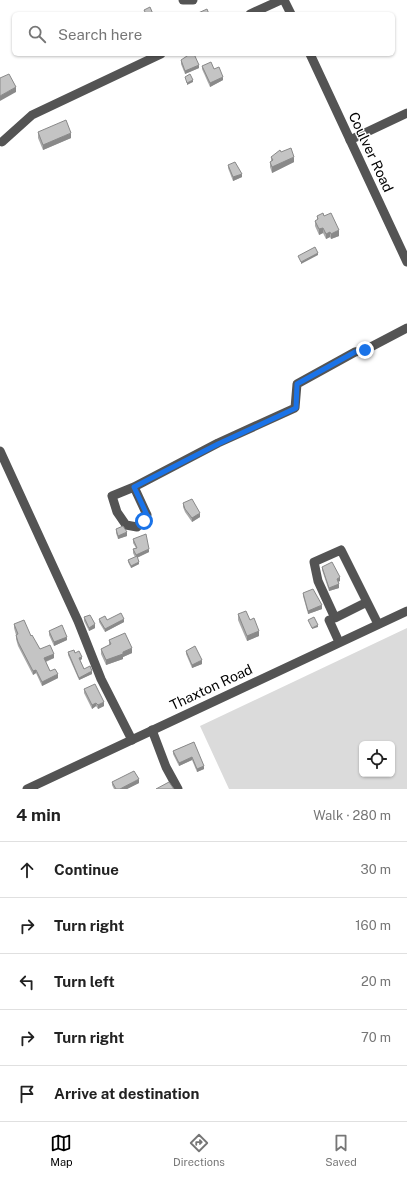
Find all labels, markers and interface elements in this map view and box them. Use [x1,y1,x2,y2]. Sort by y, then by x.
search box [12,12,395,56]
icon: search [26,23,48,45]
text: Search here [58,26,142,43]
street label: Coulver Road [345,109,397,195]
route end [356,341,374,359]
route start [135,512,153,530]
street label: Thaxton Road [167,661,255,713]
map controls [359,741,395,777]
button: locate [359,741,395,777]
text: 4 min [16,805,61,825]
text: Walk · 280 m [313,808,391,823]
icon: ahead [16,859,38,881]
text: Continue [54,861,119,878]
text: 30 m [361,862,391,877]
icon: right [16,915,38,937]
text: Turn right [54,917,124,934]
text: 160 m [355,918,391,933]
icon: left [16,971,38,993]
text: Turn left [54,973,115,990]
text: 20 m [361,974,391,989]
icon: right [16,1027,38,1049]
text: Turn right [54,1029,124,1046]
text: 70 m [361,1030,391,1045]
icon: arrive [16,1083,38,1105]
text: Arrive at destination [54,1085,199,1102]
tab: Map [50,1132,73,1168]
tab: Directions [173,1132,225,1168]
tab: Saved [325,1132,357,1168]

